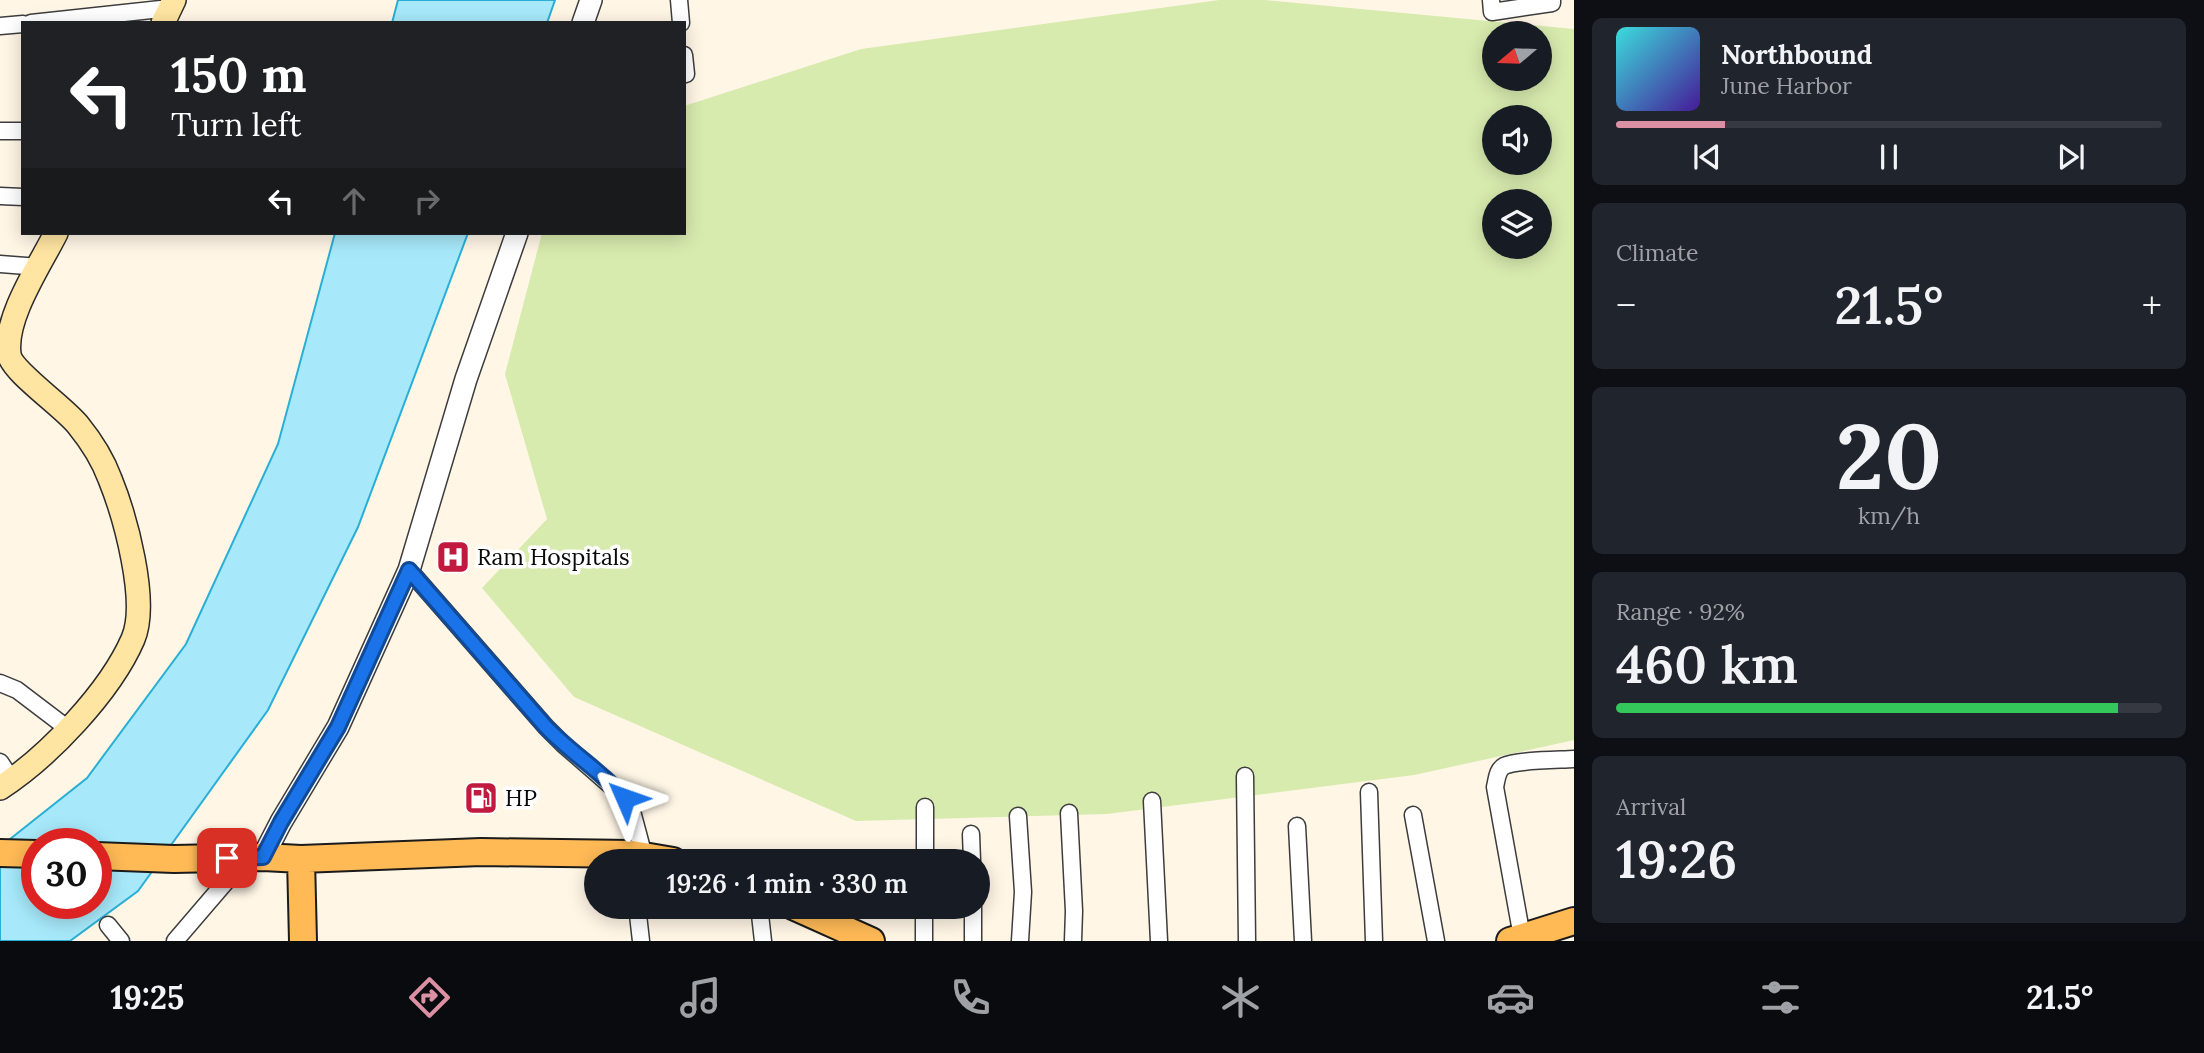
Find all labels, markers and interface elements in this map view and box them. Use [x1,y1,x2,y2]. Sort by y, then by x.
north arrow [1482,21,1552,91]
map controls [1482,21,1552,259]
text: Northbound [1721,38,1872,71]
text: 150 m [171,43,307,105]
icon: left [56,49,147,140]
text: June Harbor [1721,71,1852,100]
text: Turn left [171,104,301,145]
button: sound [1482,105,1552,175]
icon: previous [1688,138,1726,176]
icon: pause [1870,138,1908,176]
icon: next [2052,138,2090,176]
icon: left [262,182,300,220]
icon: ahead [335,182,373,220]
icon: right [408,182,446,220]
button: layers [1482,189,1552,259]
text: Climate [1616,238,1698,267]
text: 21.5° [1835,272,1943,338]
text: − [1616,281,1636,329]
text: + [2142,281,2162,329]
text: 20 [1836,397,1942,514]
text: km/h [1858,501,1920,530]
hospital icon: Ram Hospitals [434,538,472,576]
place label: Ram Hospitals [477,542,630,571]
text: Range · 92% [1616,597,1745,626]
text: 460 km [1616,631,1798,697]
position arrow [588,761,662,835]
fuel station icon: HP [462,779,500,817]
place label: HP [505,783,537,812]
text: Arrival [1616,792,1686,821]
text: 19:26 [1616,826,1737,892]
speed limit sign: 30 [21,828,112,919]
pin [197,828,257,888]
icon: arrive [208,839,246,877]
text: 19:26 · 1 min · 330 m [666,867,908,900]
icon: directions [405,973,454,1022]
icon: music [676,973,725,1022]
icon: phone [946,973,995,1022]
icon: climate [1216,973,1265,1022]
icon: car [1486,973,1535,1022]
icon: filters [1756,973,1805,1022]
text: 19:25 [111,977,184,1018]
text: 21.5° [2026,977,2093,1018]

